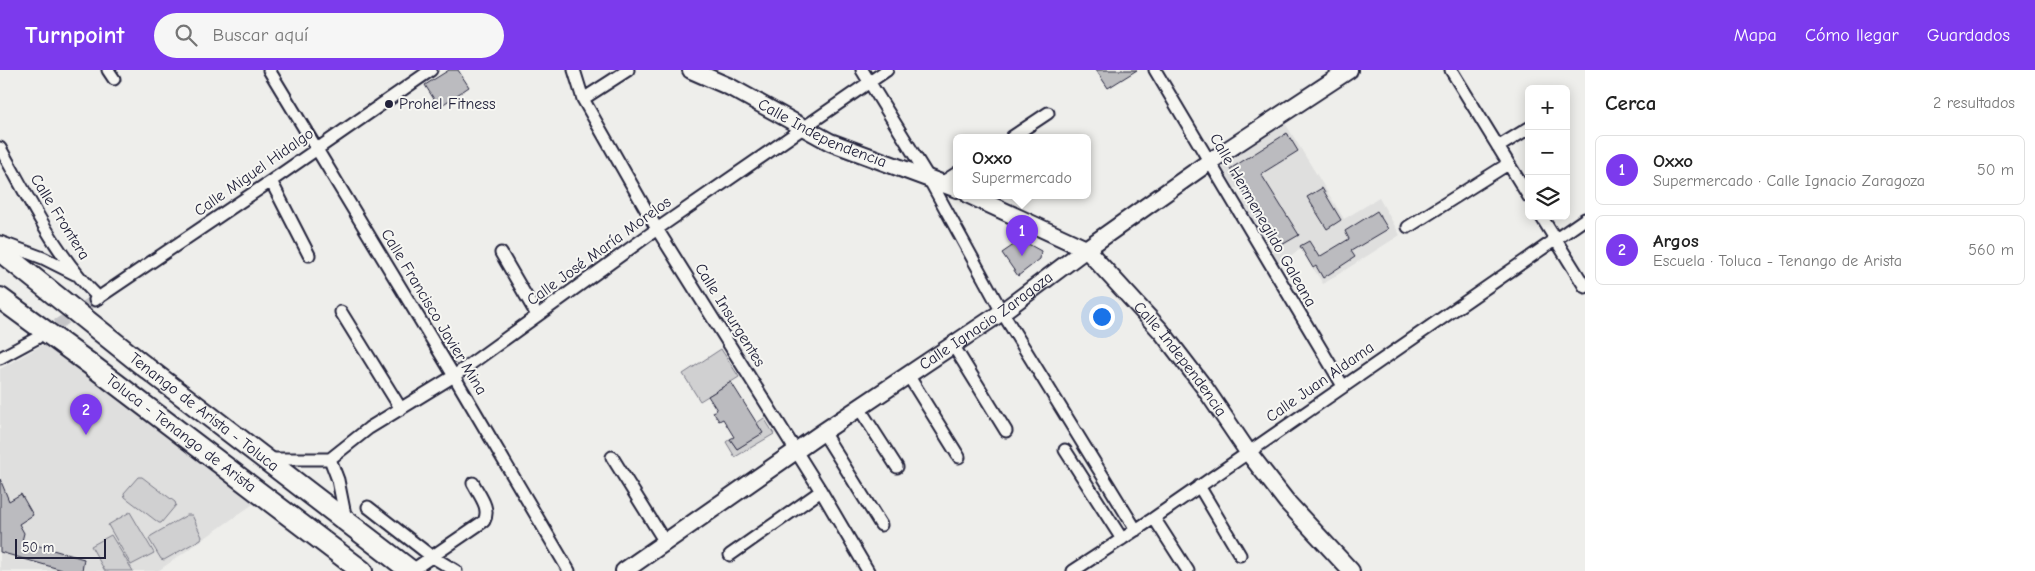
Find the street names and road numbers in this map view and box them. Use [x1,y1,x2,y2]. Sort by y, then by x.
street label: Calle Independencia [755,95,889,171]
street label: Calle Miguel Hidalgo [191,124,317,220]
street label: Calle Hermenegildo Galeana [1206,130,1320,310]
street label: Calle Frontera [27,171,93,263]
street label: Calle José María Morelos [523,192,675,309]
street label: Calle Francisco Javier Mina [377,226,491,398]
street label: Calle Insurgentes [691,260,769,370]
street label: Calle Ignacio Zaragoza [916,268,1056,374]
street label: Calle Independencia [1130,298,1230,420]
street label: Calle Juan Aldama [1263,338,1377,426]
street label: Tenango de Arista - Toluca [126,349,282,475]
street label: Toluca - Tenango de Arista [102,370,260,496]

